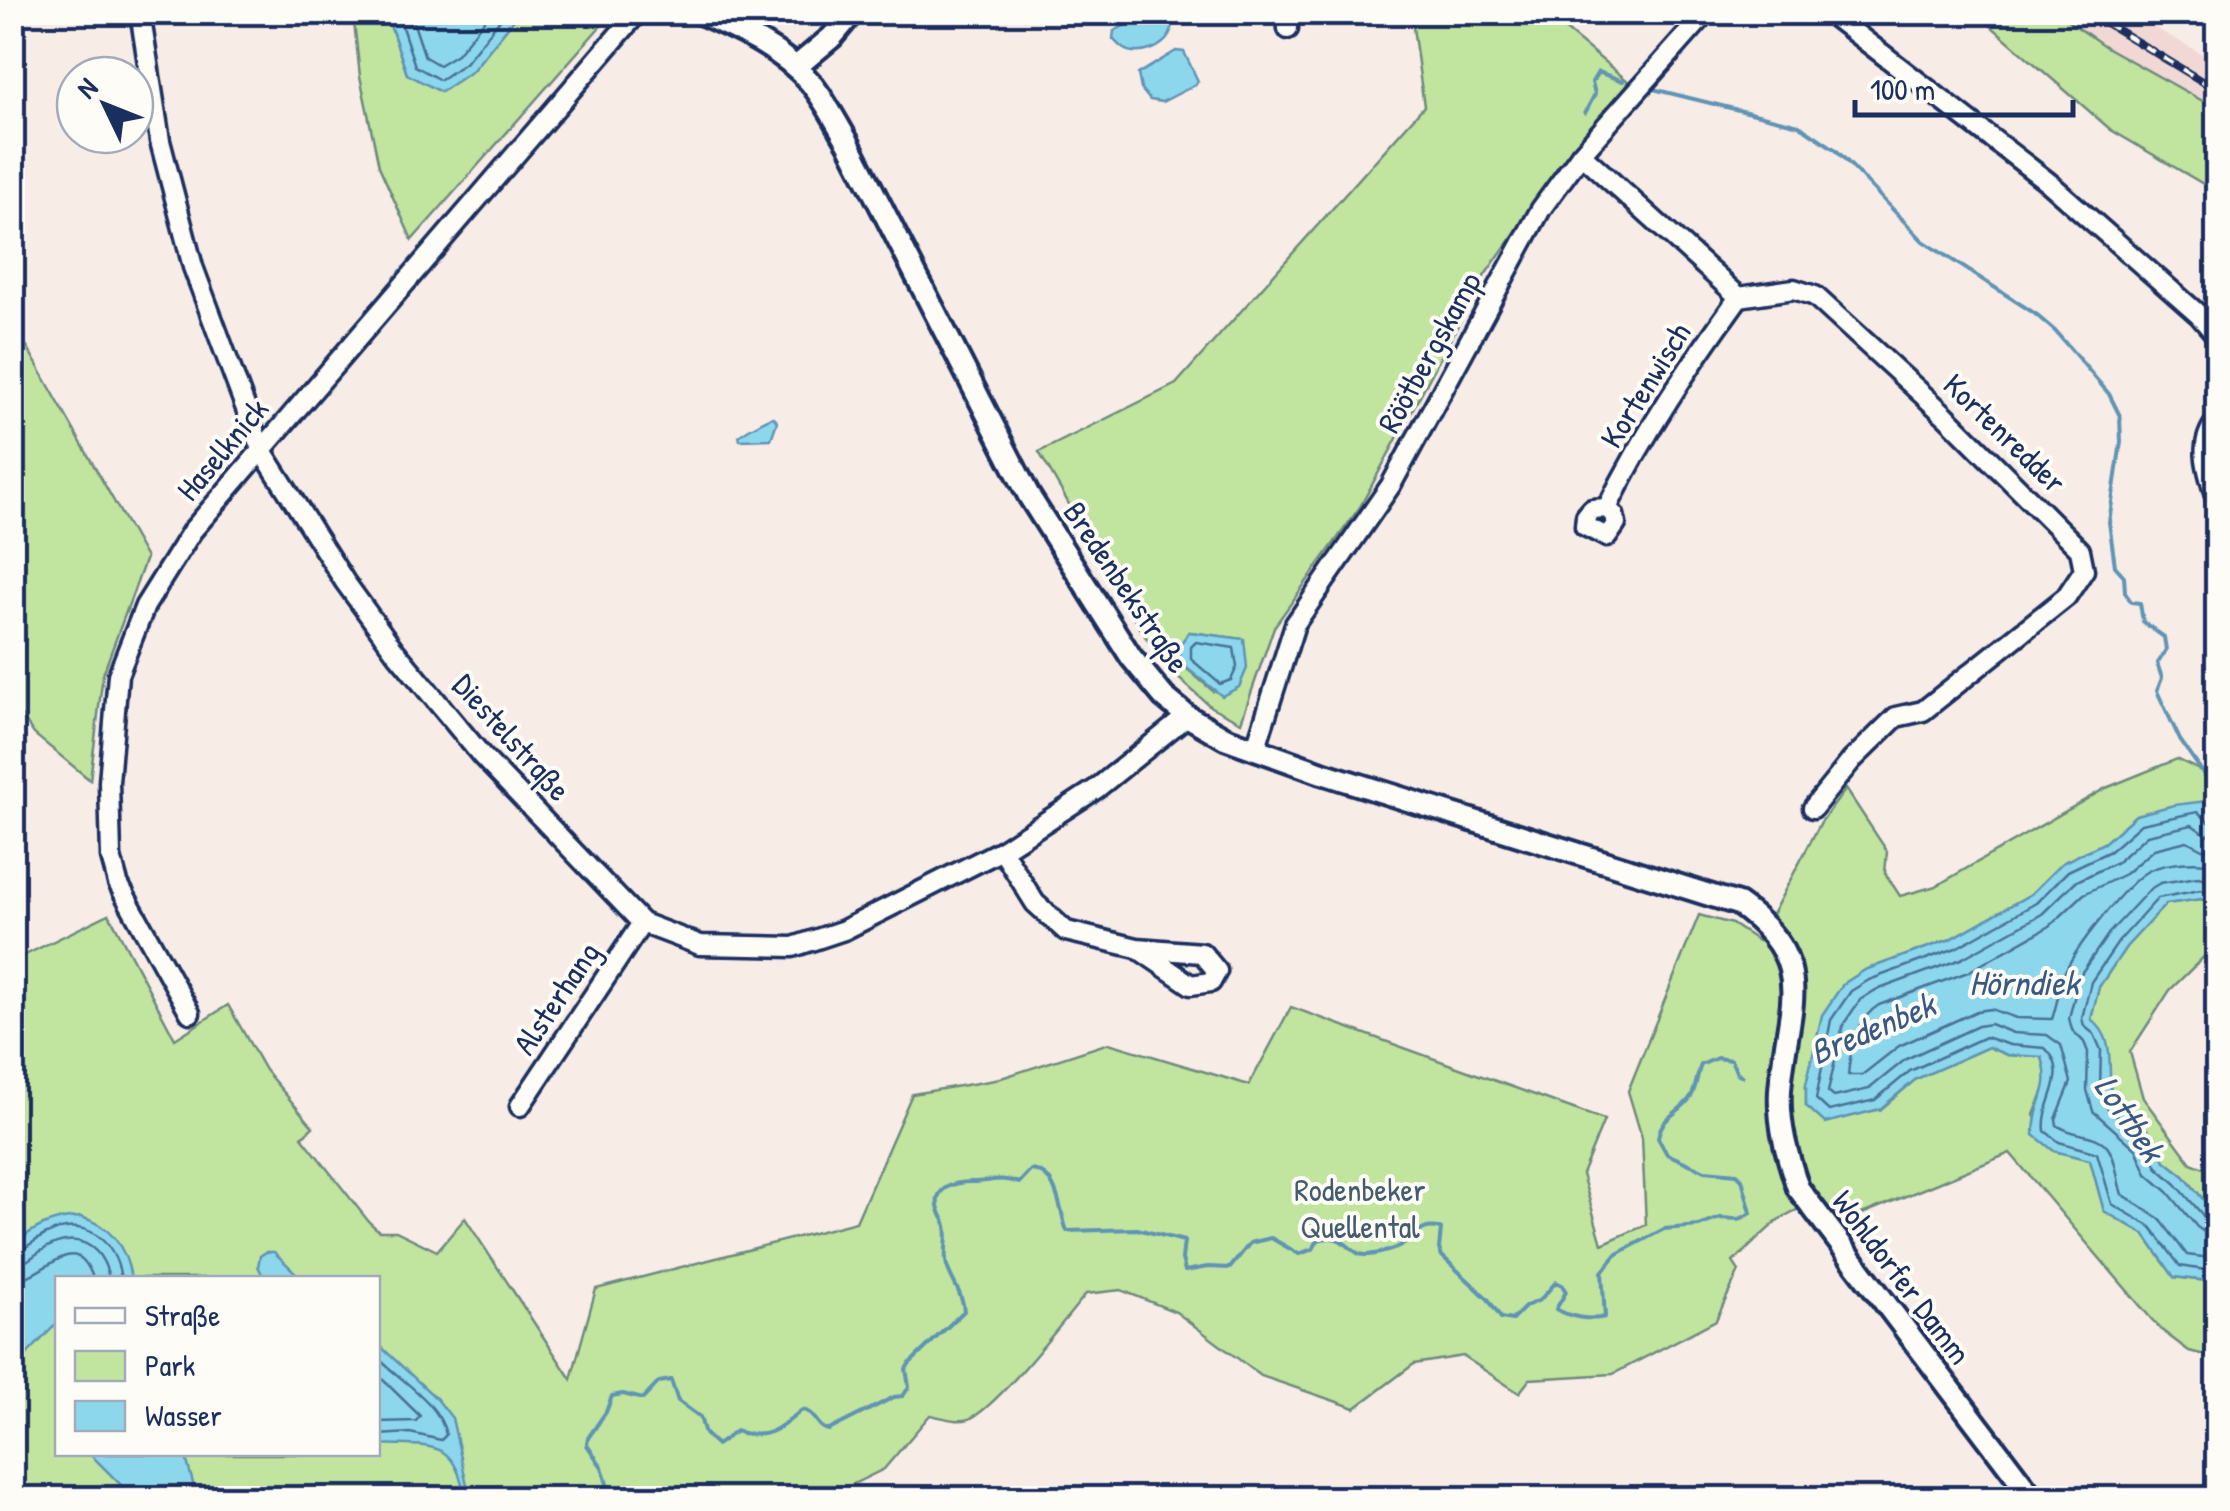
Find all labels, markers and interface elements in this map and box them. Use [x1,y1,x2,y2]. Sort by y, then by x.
north arrow [55,55,155,155]
scale bar [1855,55,2072,117]
text: N [68,69,106,106]
text: 100 m [1870,69,1935,109]
street label: Röötbergskamp [1367,264,1491,440]
street label: Kortenwisch [1590,314,1700,456]
street label: Kortenredder [1934,364,2076,502]
street label: Haselknick [166,389,278,509]
street label: Bredenbekstraße [1054,493,1200,681]
street label: Diestelstraße [443,664,581,810]
street label: Alsterhang [503,933,609,1063]
water label: Hörndiek [1969,959,2082,1006]
water label: Bredenbek [1802,979,1945,1075]
water label: Lottbek [2084,1066,2178,1173]
park label: Rodenbeker Quellental [1294,1168,1426,1248]
street label: Wohldorfer Damm [1822,1181,1982,1373]
legend [55,1276,380,1456]
text: Straße [145,1295,220,1335]
text: Park [145,1345,195,1385]
text: Wasser [145,1395,222,1435]

